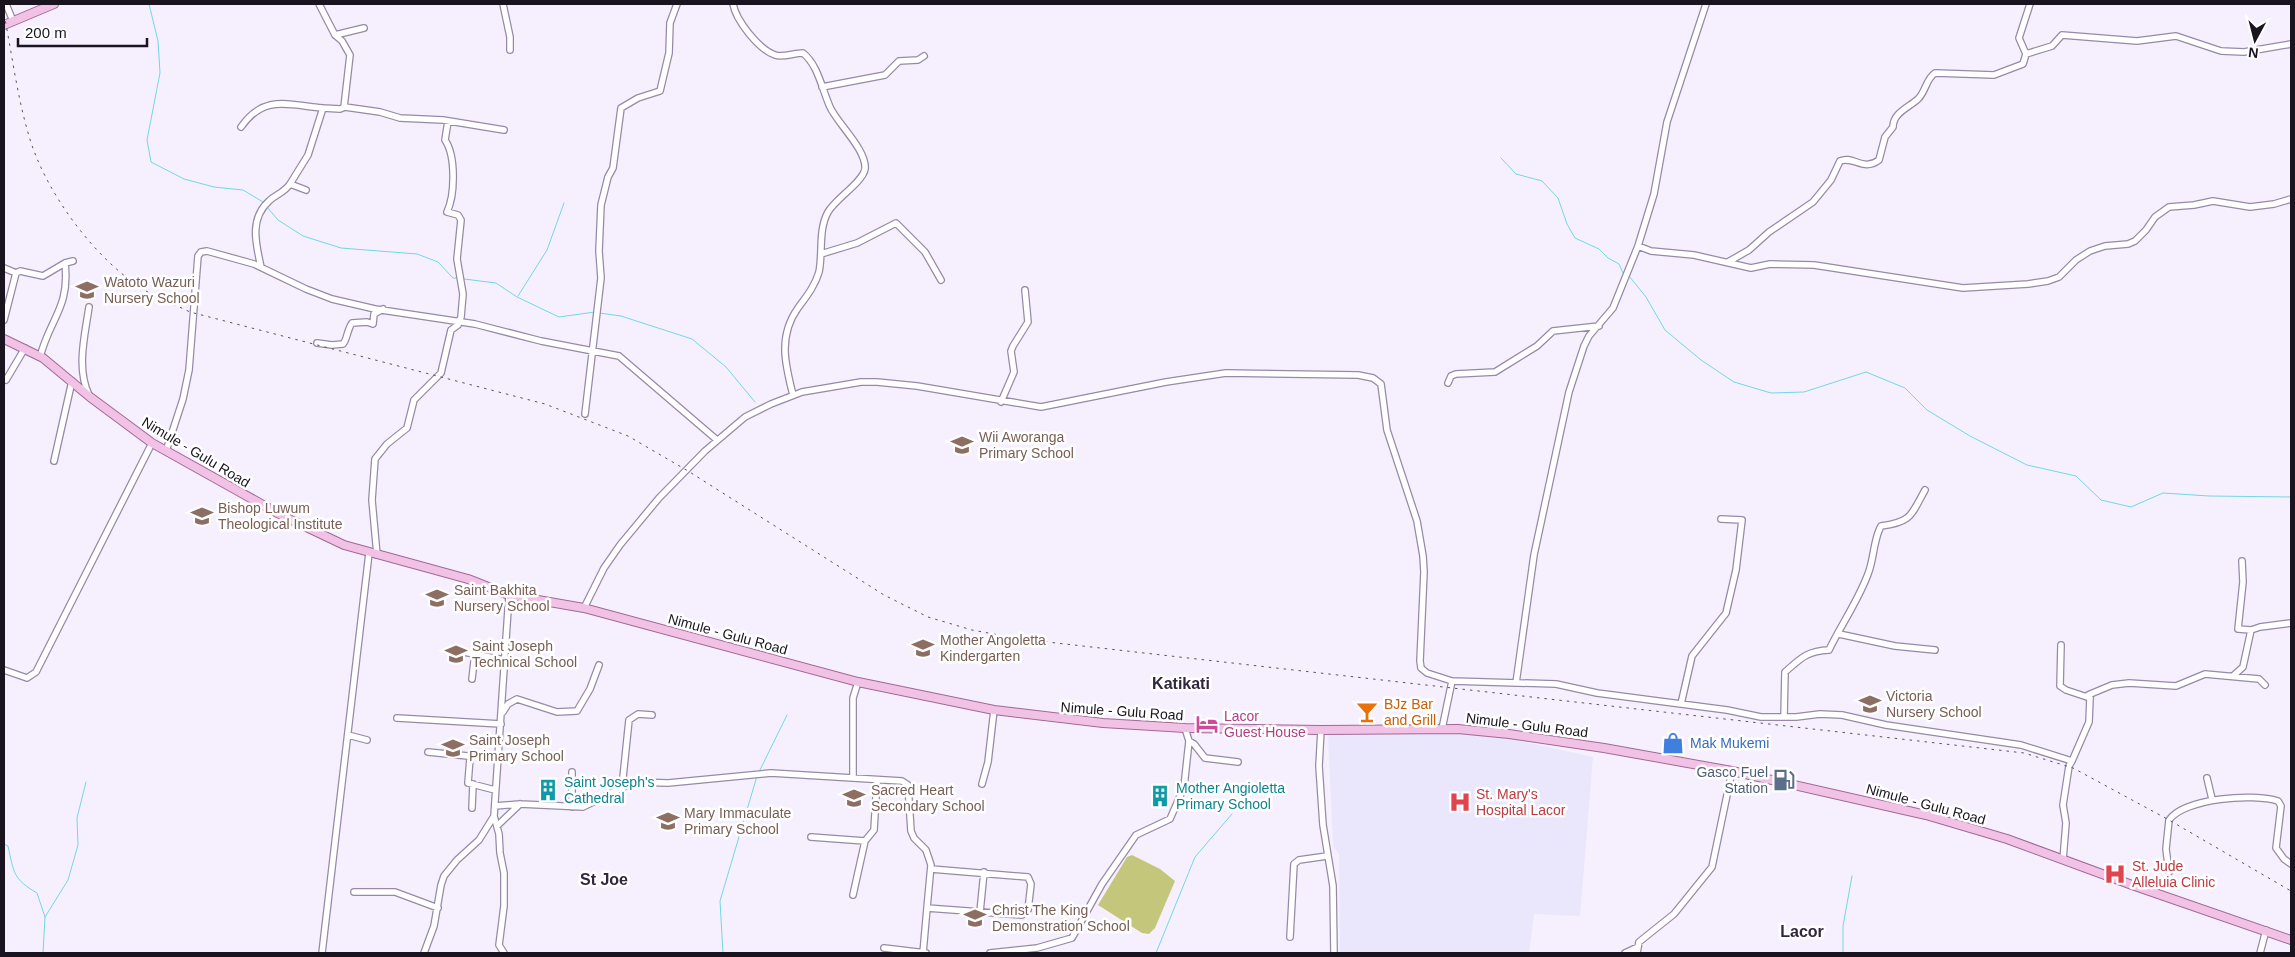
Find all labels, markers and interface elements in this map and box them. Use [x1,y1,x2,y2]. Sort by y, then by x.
scale bar [18,15,146,47]
north arrow [2230,15,2280,65]
text: 200 m [25,24,67,41]
text: N [2247,44,2259,61]
place label: Watoto Wazuri Nursery School [104,274,200,306]
school or university icon: Watoto Wazuri Nursery School [74,277,100,303]
street label: Nimule - Gulu Road [139,413,253,491]
place label: Wii Aworanga Primary School [979,429,1074,461]
school or university icon: Wii Aworanga Primary School [949,432,975,458]
place label: Bishop Luwum Theological Institute [218,500,343,532]
school or university icon: Bishop Luwum Theological Institute [189,503,215,529]
place label: Saint Bakhita Nursery School [454,582,550,614]
school or university icon: Saint Bakhita Nursery School [424,585,450,611]
street label: Nimule - Gulu Road [667,610,789,658]
place label: Mother Angoletta Kindergarten [940,632,1046,664]
school or university icon: Mother Angoletta Kindergarten [910,635,936,661]
place label: Saint Joseph Technical School [472,638,577,670]
school or university icon: Saint Joseph Technical School [443,641,469,667]
district label: Katikati [1152,675,1210,692]
place label: Victoria Nursery School [1886,688,1982,720]
school or university icon: Victoria Nursery School [1857,691,1883,717]
place label: BJz Bar and Grill [1384,696,1436,728]
street label: Nimule - Gulu Road [1060,699,1184,723]
bar icon: BJz Bar and Grill [1354,699,1380,725]
place label: Lacor Guest House [1224,708,1306,740]
street label: Nimule - Gulu Road [1465,710,1589,740]
hotel icon: Lacor Guest House [1194,711,1220,737]
shop icon: Mak Mukemi [1660,730,1686,756]
place label: Saint Joseph Primary School [469,732,564,764]
school or university icon: Saint Joseph Primary School [440,735,466,761]
place label: Mak Mukemi [1690,735,1769,751]
place label: Gasco Fuel Station [1696,764,1768,796]
fuel station icon: Gasco Fuel Station [1771,767,1797,793]
place label: Saint Joseph's Cathedral [564,774,655,806]
building icon: Saint Joseph's Cathedral [535,777,561,803]
place label: Mother Angioletta Primary School [1176,780,1285,812]
street label: Nimule - Gulu Road [1865,780,1987,828]
place label: Sacred Heart Secondary School [871,782,985,814]
building icon: Mother Angioletta Primary School [1147,783,1173,809]
school or university icon: Sacred Heart Secondary School [841,785,867,811]
place label: St. Mary's Hospital Lacor [1476,786,1566,818]
hospital icon: St. Mary's Hospital Lacor [1447,789,1473,815]
place label: Mary Immaculate Primary School [684,805,792,837]
school or university icon: Mary Immaculate Primary School [655,808,681,834]
place label: St. Jude Alleluia Clinic [2132,858,2215,890]
hospital icon: St. Jude Alleluia Clinic [2102,861,2128,887]
district label: St Joe [580,871,628,888]
place label: Christ The King Demonstration School [992,902,1130,934]
school or university icon: Christ The King Demonstration School [962,905,988,931]
district label: Lacor [1780,923,1824,940]

